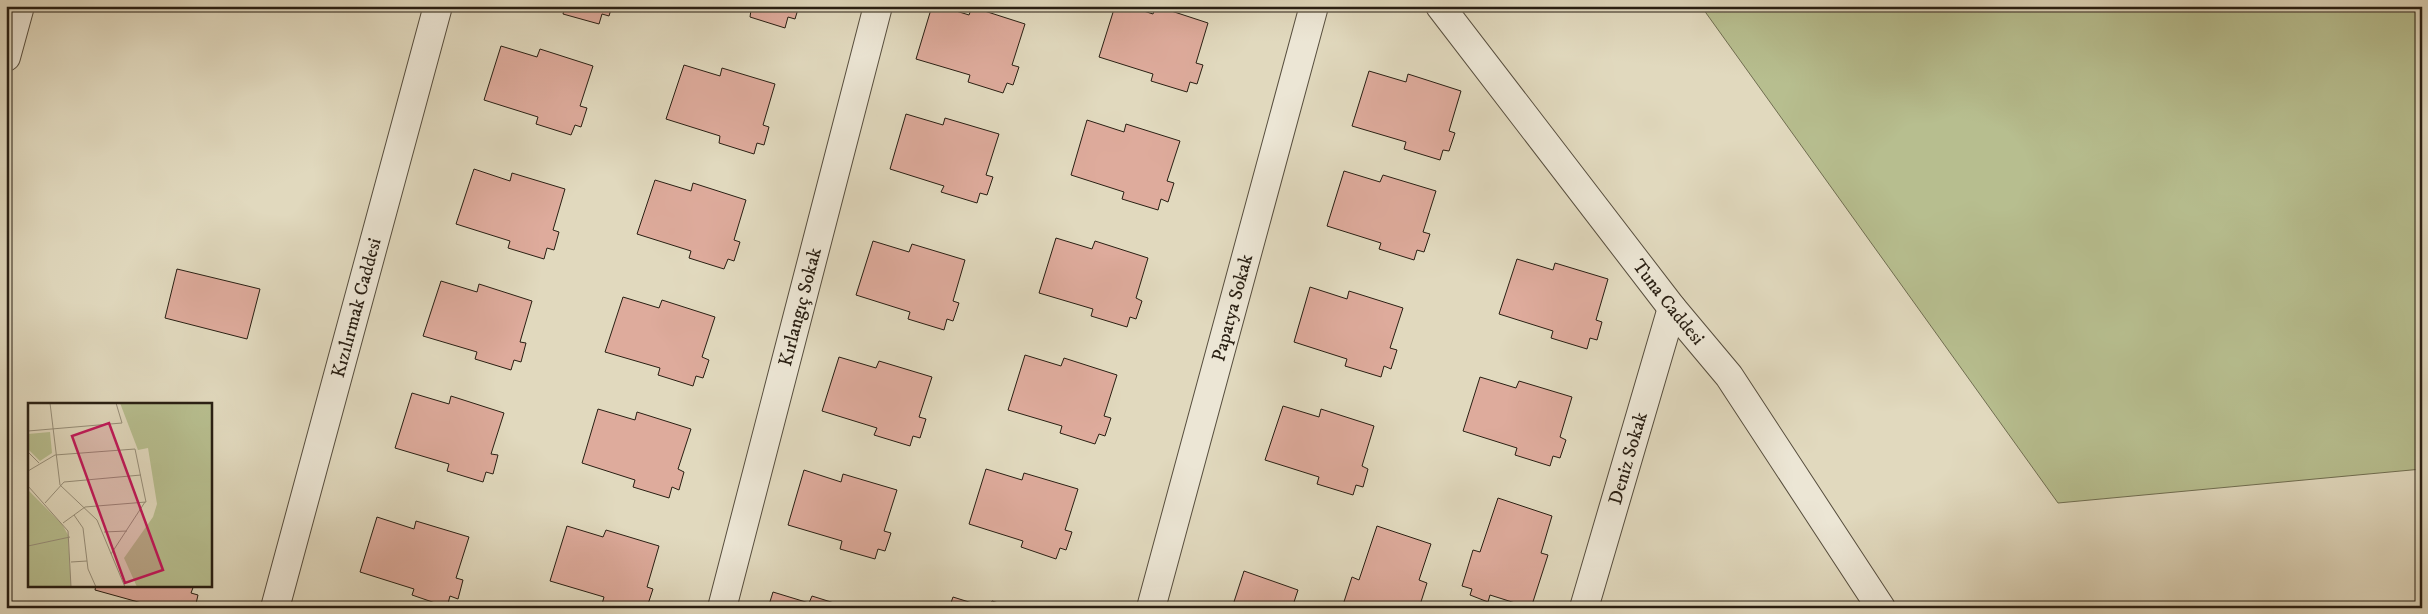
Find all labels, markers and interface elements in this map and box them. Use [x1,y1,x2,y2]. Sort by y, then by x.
street label: Kızılırmak Caddesi [326,235,386,380]
street label: Kırlangıç Sokak [774,245,827,369]
street label: Papatya Sokak [1207,251,1258,364]
street label: Tuna Caddesi [1627,255,1710,350]
inset map [28,403,211,586]
street label: Deniz Sokak [1603,409,1653,507]

